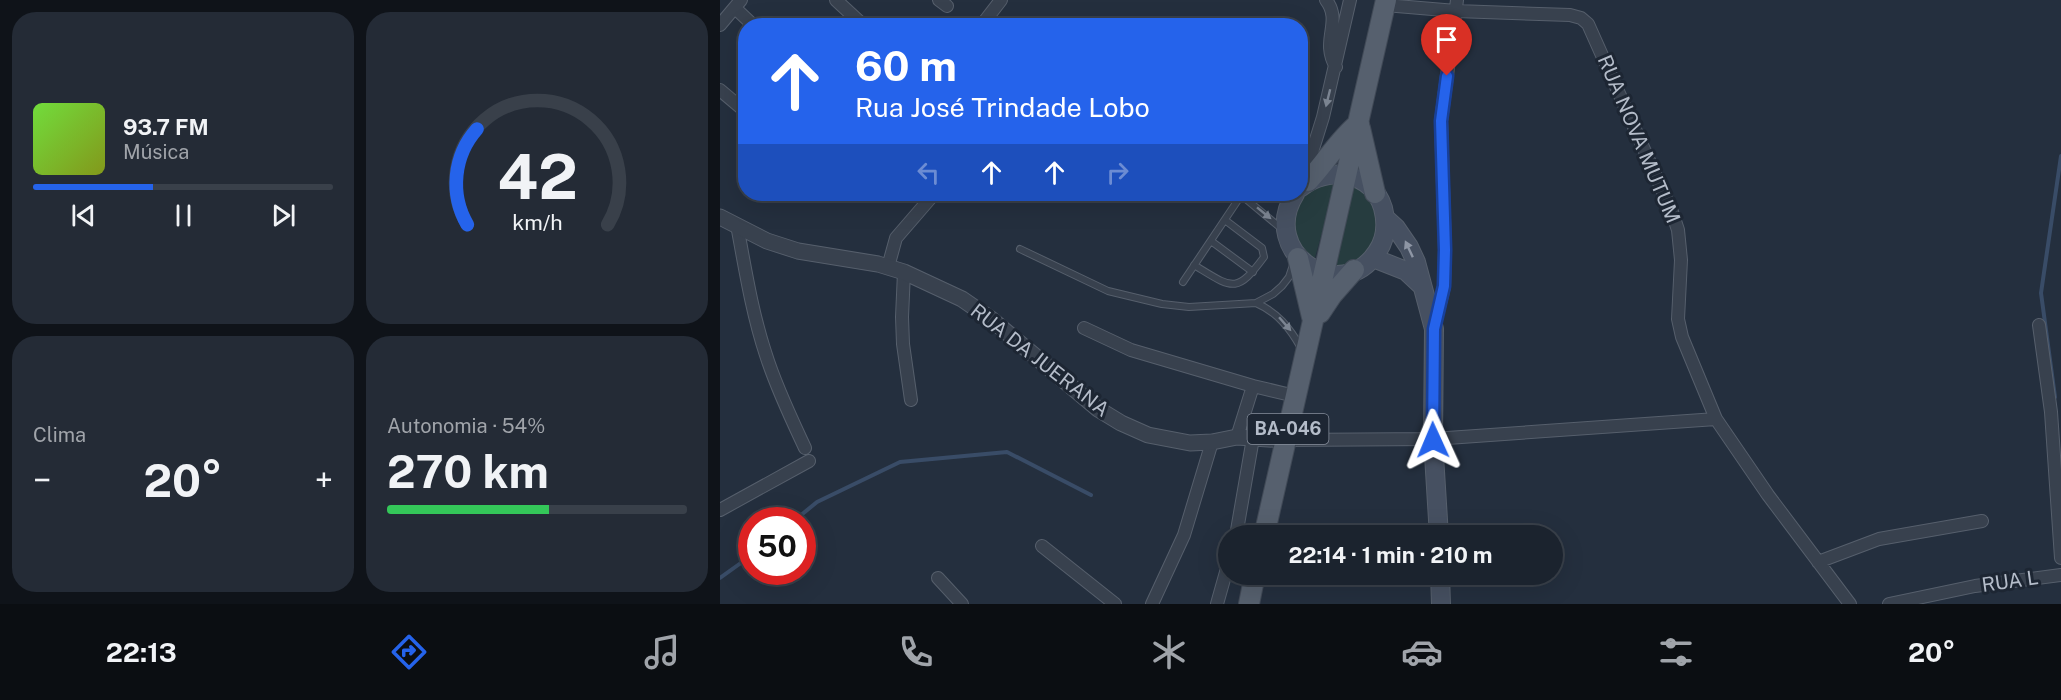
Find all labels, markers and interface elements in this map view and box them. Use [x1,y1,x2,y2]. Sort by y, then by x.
pin [1421,14,1472,76]
icon: arrive [1430,23,1463,56]
text: 60 m [855,41,957,90]
icon: ahead [756,42,834,120]
street label: RUA NOVA MUTUM [1593,51,1685,227]
one-way arrow [1322,89,1332,107]
text: Rua José Trindade Lobo [855,91,1150,123]
text: 93.7 FM [123,114,209,140]
text: Música [123,140,189,164]
text: 42 [497,140,577,213]
icon: left [912,156,945,189]
icon: ahead [975,156,1008,189]
icon: ahead [1038,156,1071,189]
icon: right [1101,156,1134,189]
icon: previous [67,199,100,232]
icon: pause [167,199,200,232]
icon: next [267,199,300,232]
one-way arrow [1256,206,1271,219]
text: km/h [512,210,562,235]
one-way arrow [1405,240,1414,257]
street label: RUA DA JUERANA [966,298,1114,422]
one-way arrow [1278,316,1291,332]
position arrow [1401,408,1465,472]
text: Autonomia · 54% [387,414,545,438]
road number: BA-046 [1248,414,1328,444]
text: Clima [33,423,86,447]
text: 270 km [387,445,549,498]
text: 20° [144,454,222,507]
text: − [33,461,51,499]
text: + [315,461,333,499]
speed limit sign: 50 [738,507,816,585]
text: 22:14 · 1 min · 210 m [1288,542,1493,568]
street label: RUA L [1980,565,2040,597]
icon: directions [388,631,430,673]
icon: music [641,631,683,673]
icon: phone [895,631,937,673]
icon: climate [1148,631,1190,673]
icon: car [1401,631,1443,673]
icon: filters [1655,631,1697,673]
text: 22:13 [106,636,177,668]
text: 20° [1908,636,1955,668]

